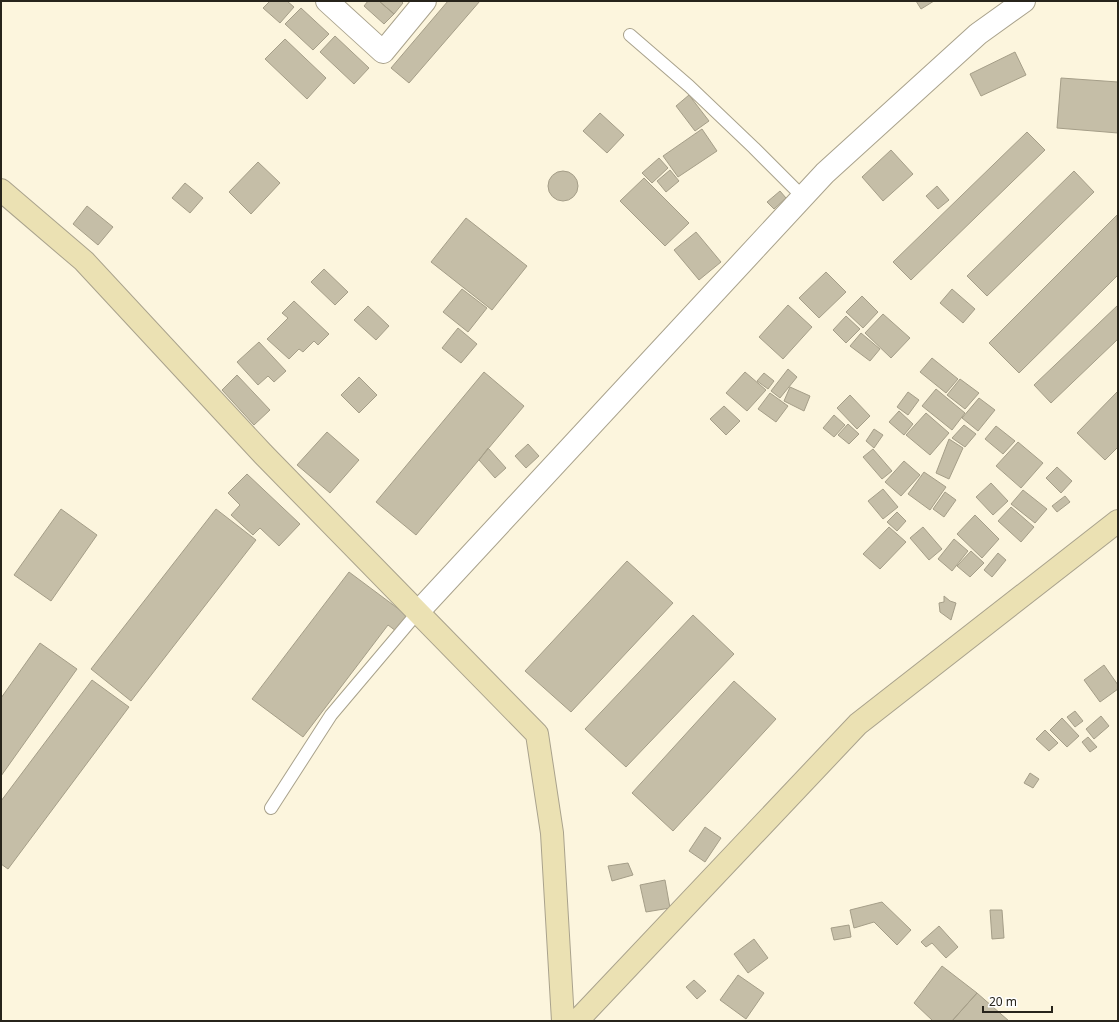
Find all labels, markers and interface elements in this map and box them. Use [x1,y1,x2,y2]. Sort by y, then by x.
scale bar [983,988,1052,1014]
text: 20 m [989,993,1017,1010]

